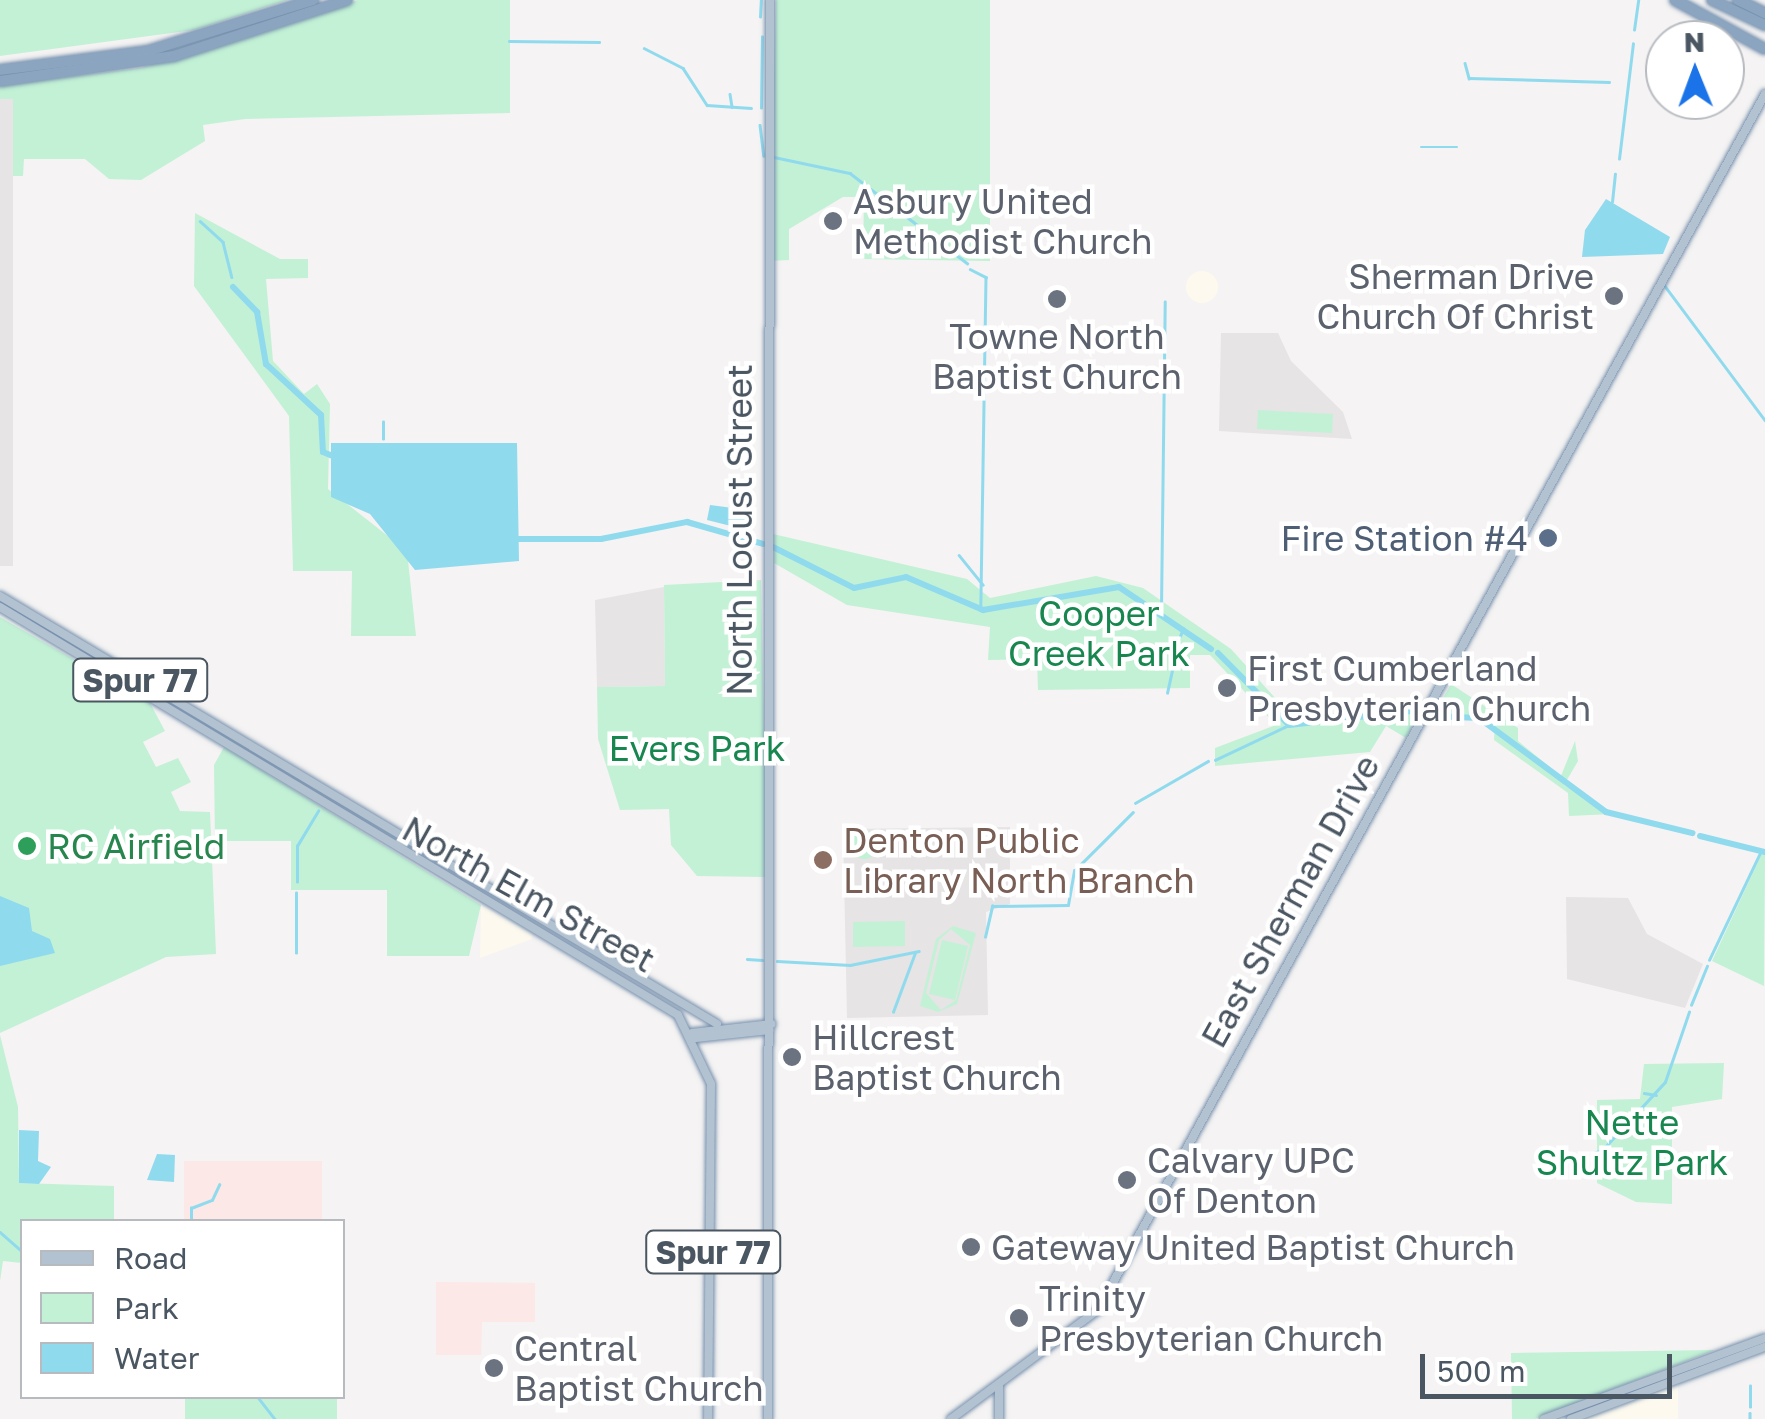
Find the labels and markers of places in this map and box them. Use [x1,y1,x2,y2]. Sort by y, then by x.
place label: Asbury United Methodist Church [853,180,1153,262]
marker: Asbury United Methodist Church [822,210,844,232]
place label: Sherman Drive Church Of Christ [1317,255,1594,337]
marker: Sherman Drive Church Of Christ [1603,285,1625,307]
marker: Towne North Baptist Church [1046,288,1068,310]
place label: Towne North Baptist Church [932,315,1182,397]
place label: Fire Station #4 [1281,517,1528,559]
marker: Fire Station #4 [1537,527,1559,549]
place label: First Cumberland Presbyterian Church [1247,647,1591,729]
marker: First Cumberland Presbyterian Church [1216,677,1238,699]
place label: Denton Public Library North Branch [843,819,1195,901]
place label: RC Airfield [47,825,225,867]
marker: RC Airfield [16,835,38,857]
marker: Denton Public Library North Branch [812,849,834,871]
place label: Hillcrest Baptist Church [812,1016,1062,1098]
marker: Hillcrest Baptist Church [781,1046,803,1068]
place label: Calvary UPC Of Denton [1147,1139,1355,1221]
marker: Calvary UPC Of Denton [1116,1169,1138,1191]
place label: Gateway United Baptist Church [991,1226,1515,1268]
marker: Gateway United Baptist Church [960,1236,982,1258]
place label: Trinity Presbyterian Church [1039,1277,1383,1359]
marker: Trinity Presbyterian Church [1008,1307,1030,1329]
place label: Central Baptist Church [514,1327,764,1409]
marker: Central Baptist Church [483,1357,505,1379]

